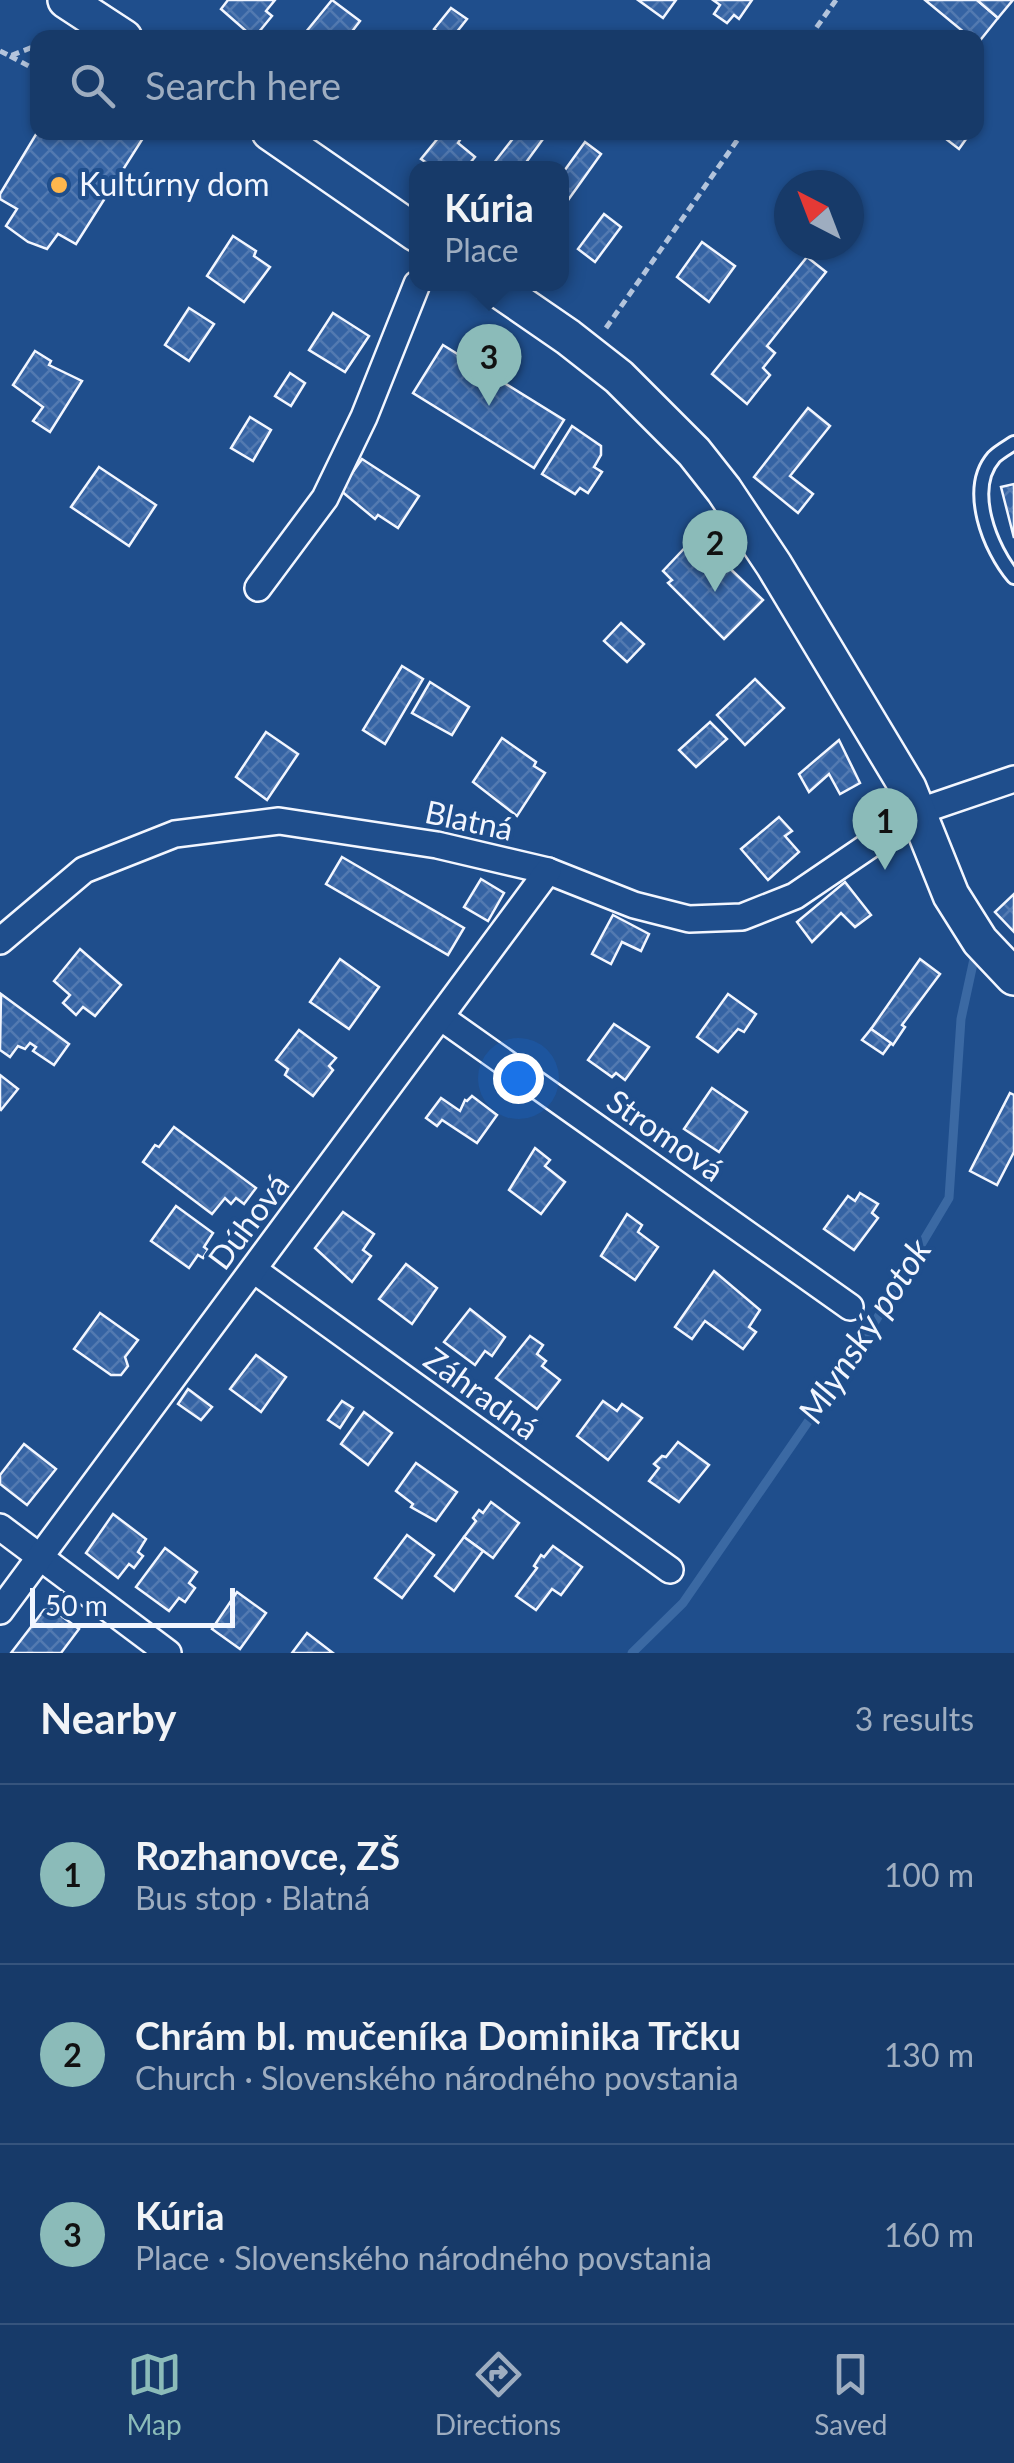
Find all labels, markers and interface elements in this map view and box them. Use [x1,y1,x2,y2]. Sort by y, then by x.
search box [30,30,984,140]
icon: search [65,58,120,113]
text: Search here [145,62,341,108]
popup [409,161,569,291]
place label: Kultúrny dom [79,164,269,203]
north arrow [774,170,864,260]
marker: Kultúrny dom [48,174,70,196]
text: Kúria [444,184,534,230]
text: Place [444,230,519,269]
pin: 3 [456,324,522,406]
pin: 2 [682,510,748,592]
pin: 1 [852,788,918,870]
street label: Blatná [422,791,517,848]
your location [493,1053,544,1104]
street label: Stromová [600,1081,732,1189]
street label: Dúhová [199,1166,296,1277]
water label: Mlynský potok [788,1230,939,1430]
street label: Záhradná [417,1338,547,1447]
scale bar [30,1583,235,1628]
text: 50 m [45,1588,108,1622]
text: Nearby [40,1693,177,1743]
text: 3 results [855,1699,974,1738]
text: Rozhanovce, ZŠ [135,1832,400,1878]
text: 1 [63,1855,82,1894]
text: 100 m [884,1855,974,1894]
text: Bus stop · Blatná [135,1878,370,1917]
text: Chrám bl. mučeníka Dominika Trčku [135,2012,741,2058]
text: 2 [63,2035,82,2074]
text: 130 m [884,2035,974,2074]
text: Church · Slovenského národného povstania [135,2058,739,2097]
text: Kúria [135,2192,225,2238]
text: 3 [63,2215,82,2254]
text: 160 m [884,2215,974,2254]
text: Place · Slovenského národného povstania [135,2238,712,2277]
tab: Map [127,2347,182,2441]
tab: Directions [435,2347,561,2441]
tab: Saved [814,2347,887,2441]

